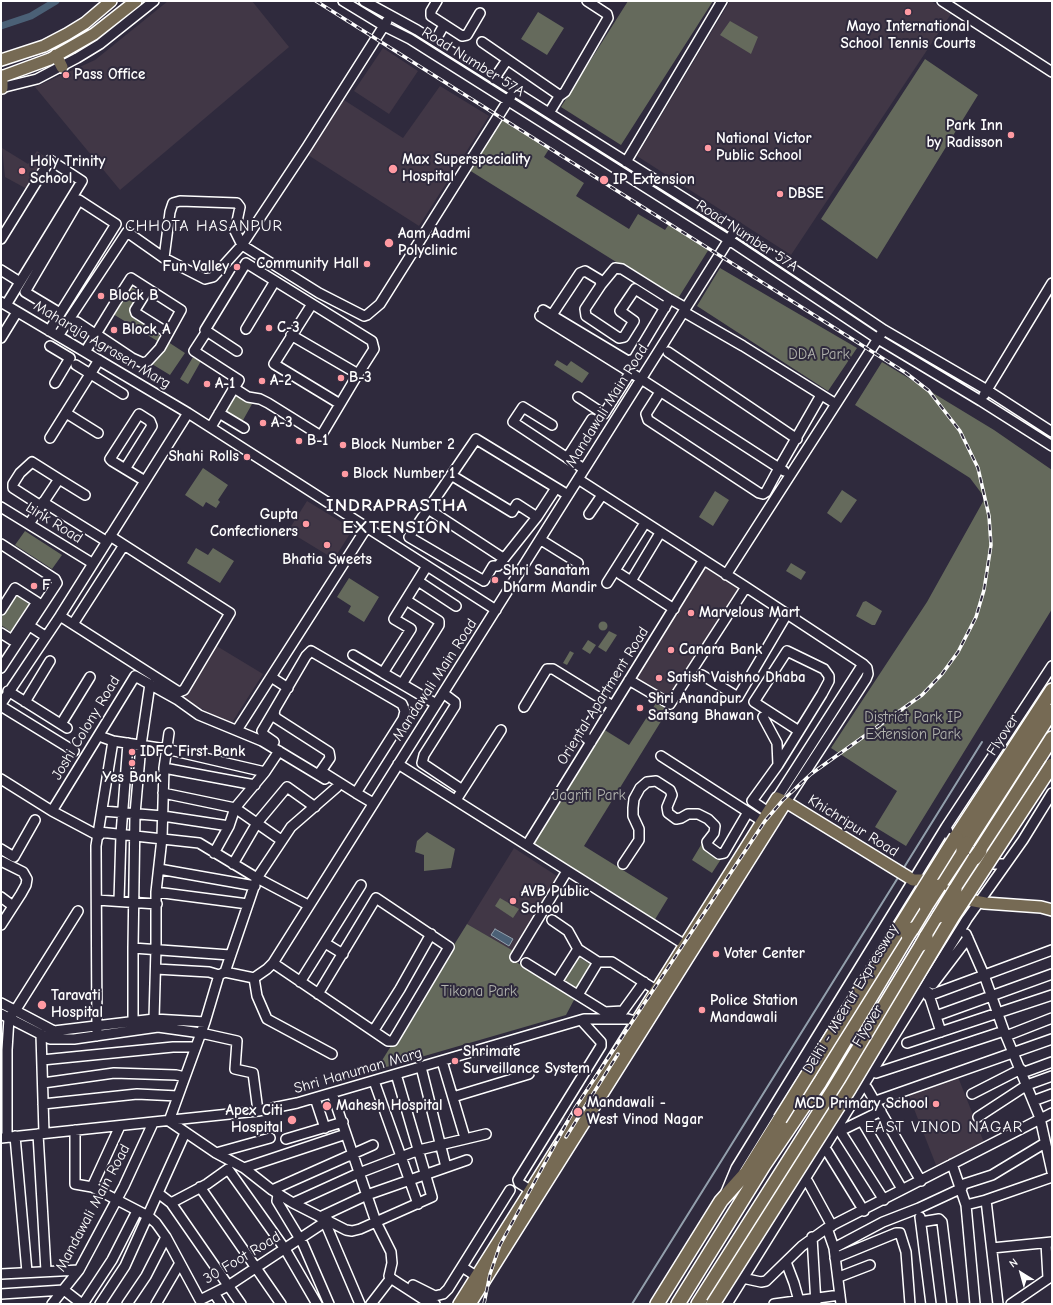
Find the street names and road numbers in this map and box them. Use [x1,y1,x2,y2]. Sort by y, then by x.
street label: Road Number 57A [418,23,528,101]
street label: Road Number 57A [693,196,801,276]
street label: Maharaja Agrasen Marg [30,297,174,393]
street label: Mandawali Main Road [562,341,652,471]
street label: Link Road [22,498,86,548]
street label: Mandawali Main Road [389,616,481,744]
street label: Oriental Apartment Road [553,624,653,768]
street label: Joshi Colony Road [48,673,124,783]
street label: Flyover [983,711,1023,759]
street label: Khichripur Road [804,791,902,861]
street label: Delhi - Meerut Expressway [799,921,903,1077]
street label: Flyover [849,1002,887,1050]
street label: Shri Hanuman Marg [292,1044,424,1098]
street label: Mandawali Main Road [52,1141,134,1275]
street label: 30 Foot Road [200,1228,284,1288]

